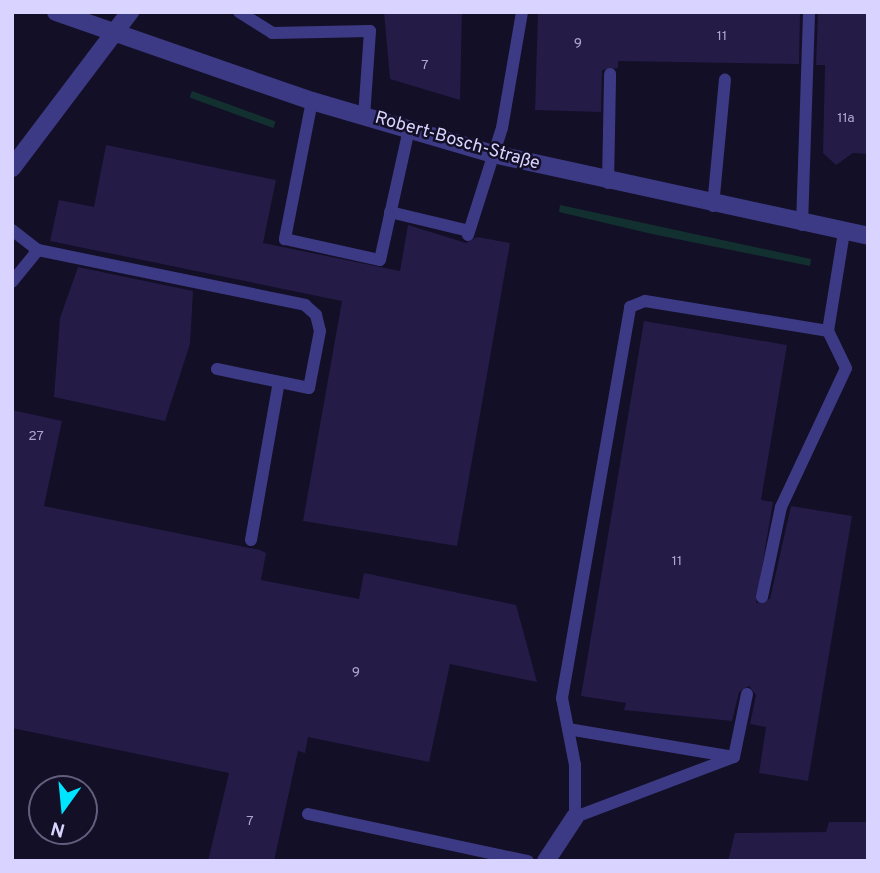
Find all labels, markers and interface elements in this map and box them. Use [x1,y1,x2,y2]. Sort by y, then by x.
house number: 11 [717,29,727,45]
house number: 9 [574,36,582,52]
house number: 7 [421,58,429,74]
street label: Robert-Bosch-Straße [372,108,542,176]
house number: 11a [837,111,855,127]
house number: 27 [28,429,44,445]
house number: 11 [672,554,682,570]
house number: 9 [352,665,360,681]
north arrow [28,775,98,845]
house number: 7 [246,814,254,830]
text: N [48,815,68,842]

